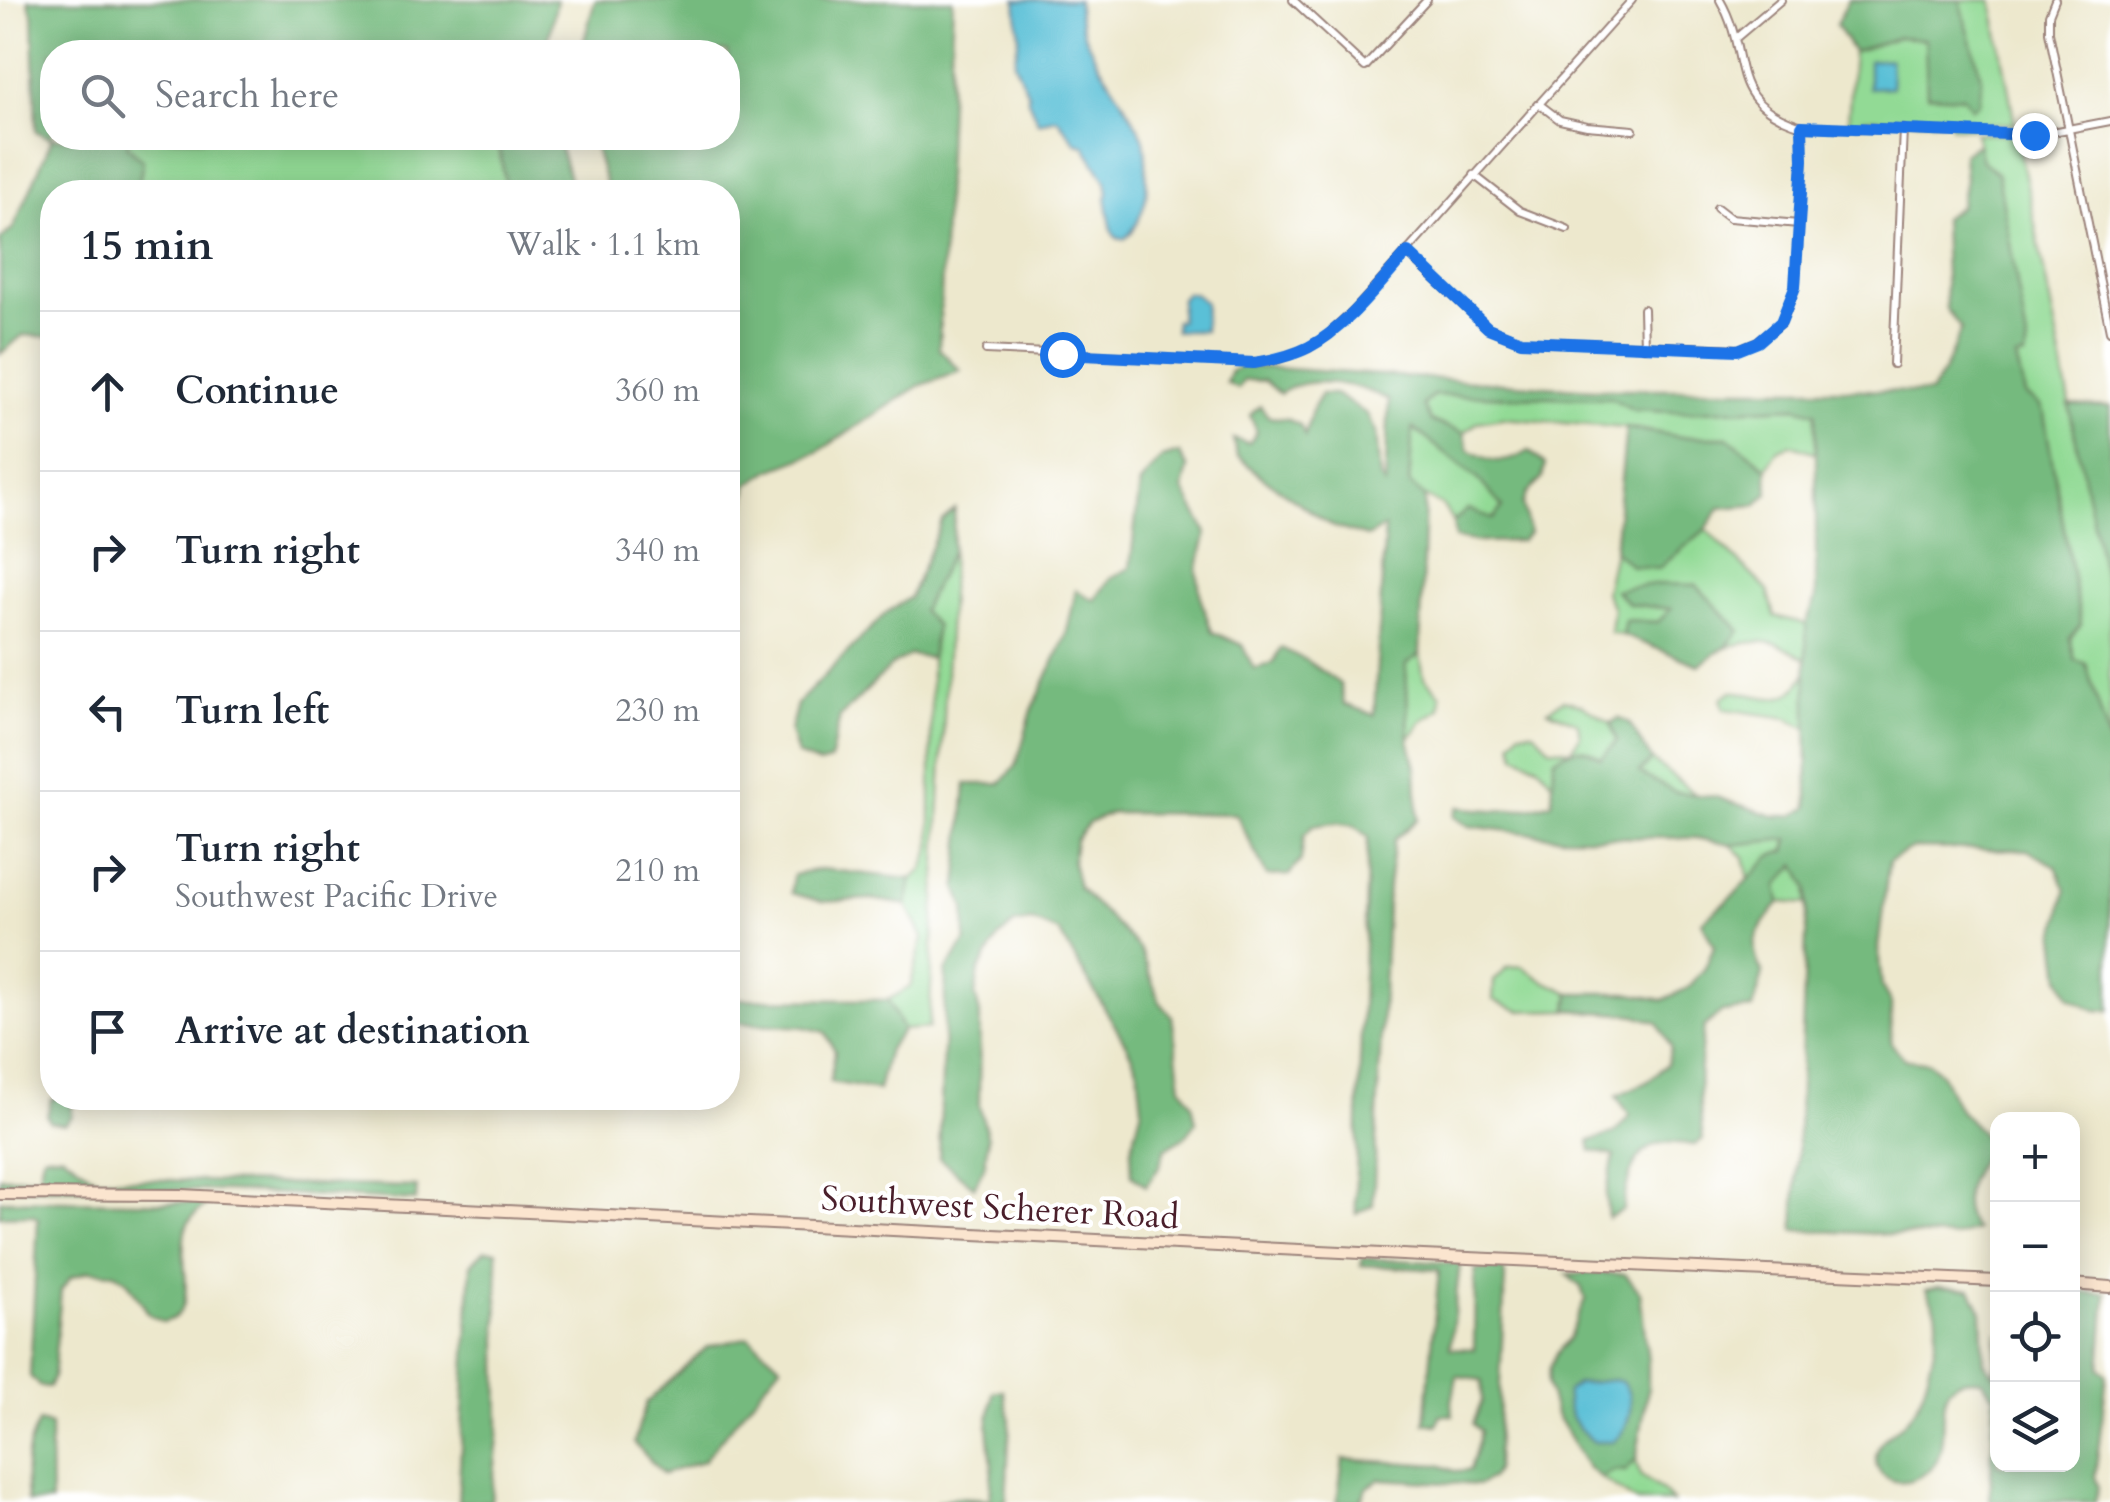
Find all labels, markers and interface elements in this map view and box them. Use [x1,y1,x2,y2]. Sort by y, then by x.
search box [40,40,740,150]
icon: search [75,68,130,123]
text: Search here [155,69,339,121]
route end [2012,113,2058,159]
text: 15 min [80,217,213,274]
text: Walk · 1.1 km [507,223,700,267]
route start [1040,332,1086,378]
icon: ahead [80,364,135,419]
text: Continue [175,365,339,417]
text: 360 m [615,369,700,413]
icon: right [80,524,135,579]
text: Turn right [175,525,360,577]
text: 340 m [615,529,700,573]
icon: left [80,684,135,739]
text: Turn left [175,685,329,737]
text: 230 m [615,689,700,733]
text: Turn right [175,823,360,875]
icon: right [80,844,135,899]
text: 210 m [615,849,700,893]
text: Southwest Pacific Drive [175,875,498,919]
icon: arrive [80,1004,135,1059]
text: Arrive at destination [175,1005,530,1057]
map controls [1990,1112,2080,1472]
button: + [1990,1112,2080,1202]
street label: Southwest Scherer Road [820,1175,1181,1241]
button: − [1990,1202,2080,1292]
button: locate [1990,1292,2080,1382]
button: layers [1990,1382,2080,1472]

